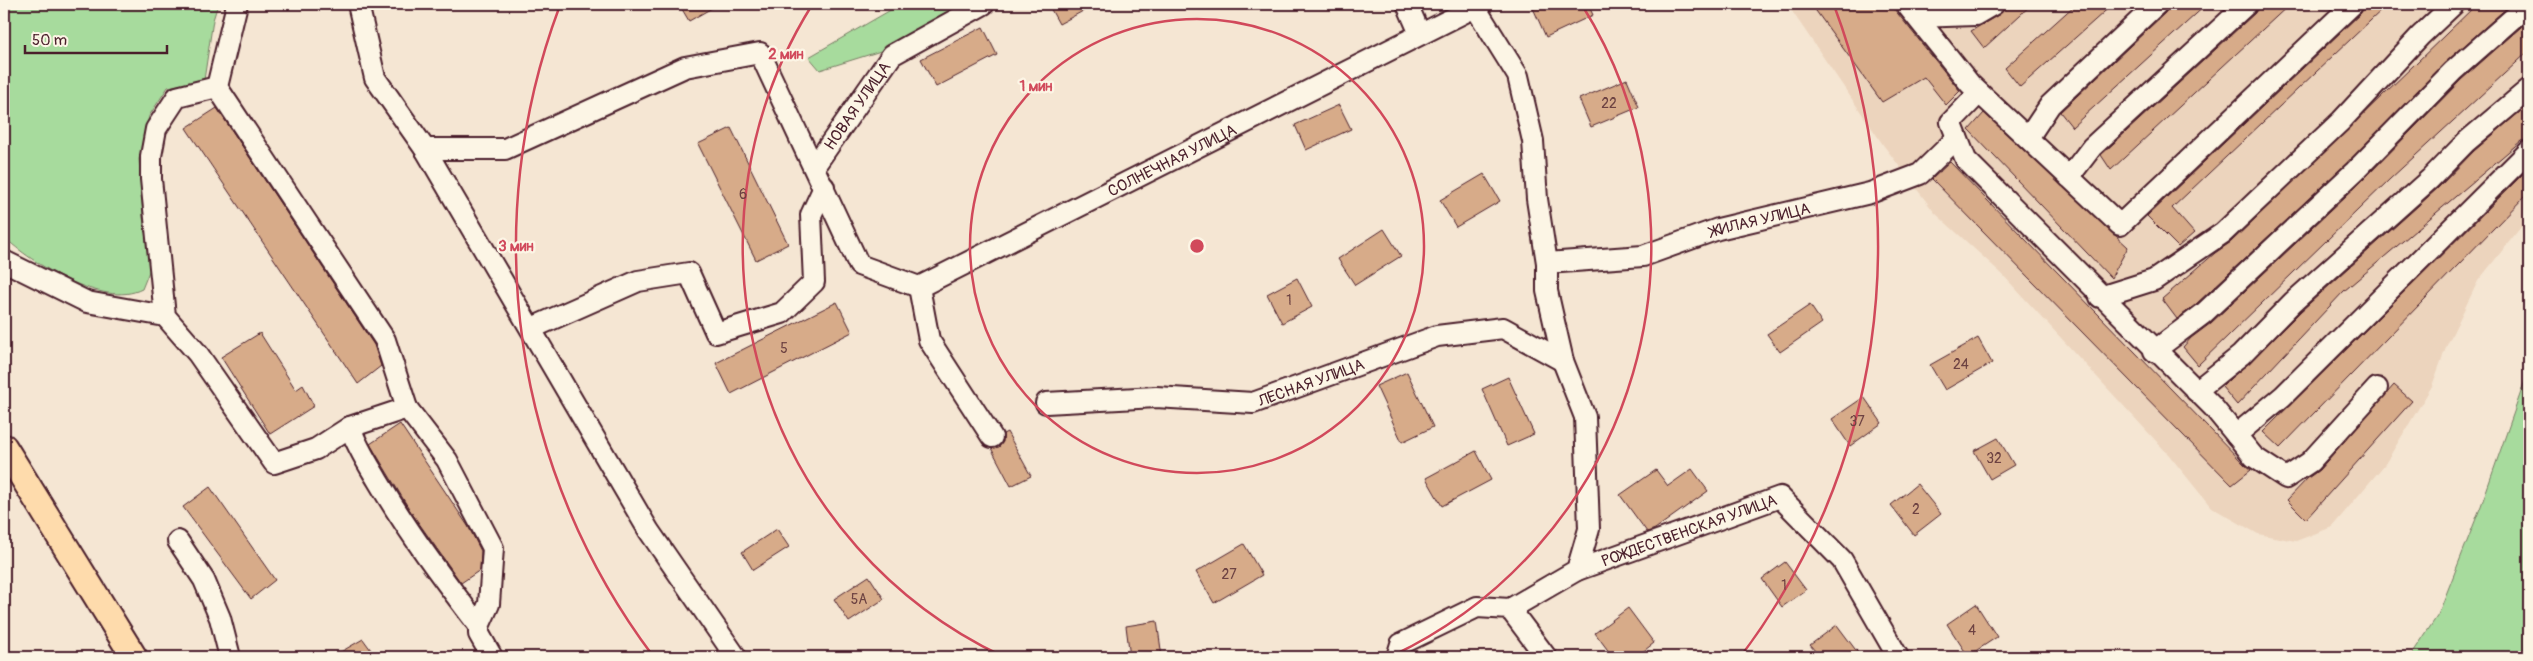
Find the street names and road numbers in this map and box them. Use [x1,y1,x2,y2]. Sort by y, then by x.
street label: НОВАЯ УЛИЦА [820,58,895,154]
street label: СОЛНЕЧНАЯ УЛИЦА [1104,120,1240,201]
street label: ЖИЛАЯ УЛИЦА [1704,199,1812,243]
street label: ЛЕСНАЯ УЛИЦА [1254,354,1367,412]
street label: РОЖДЕСТВЕНСКАЯ УЛИЦА [1599,490,1780,571]

